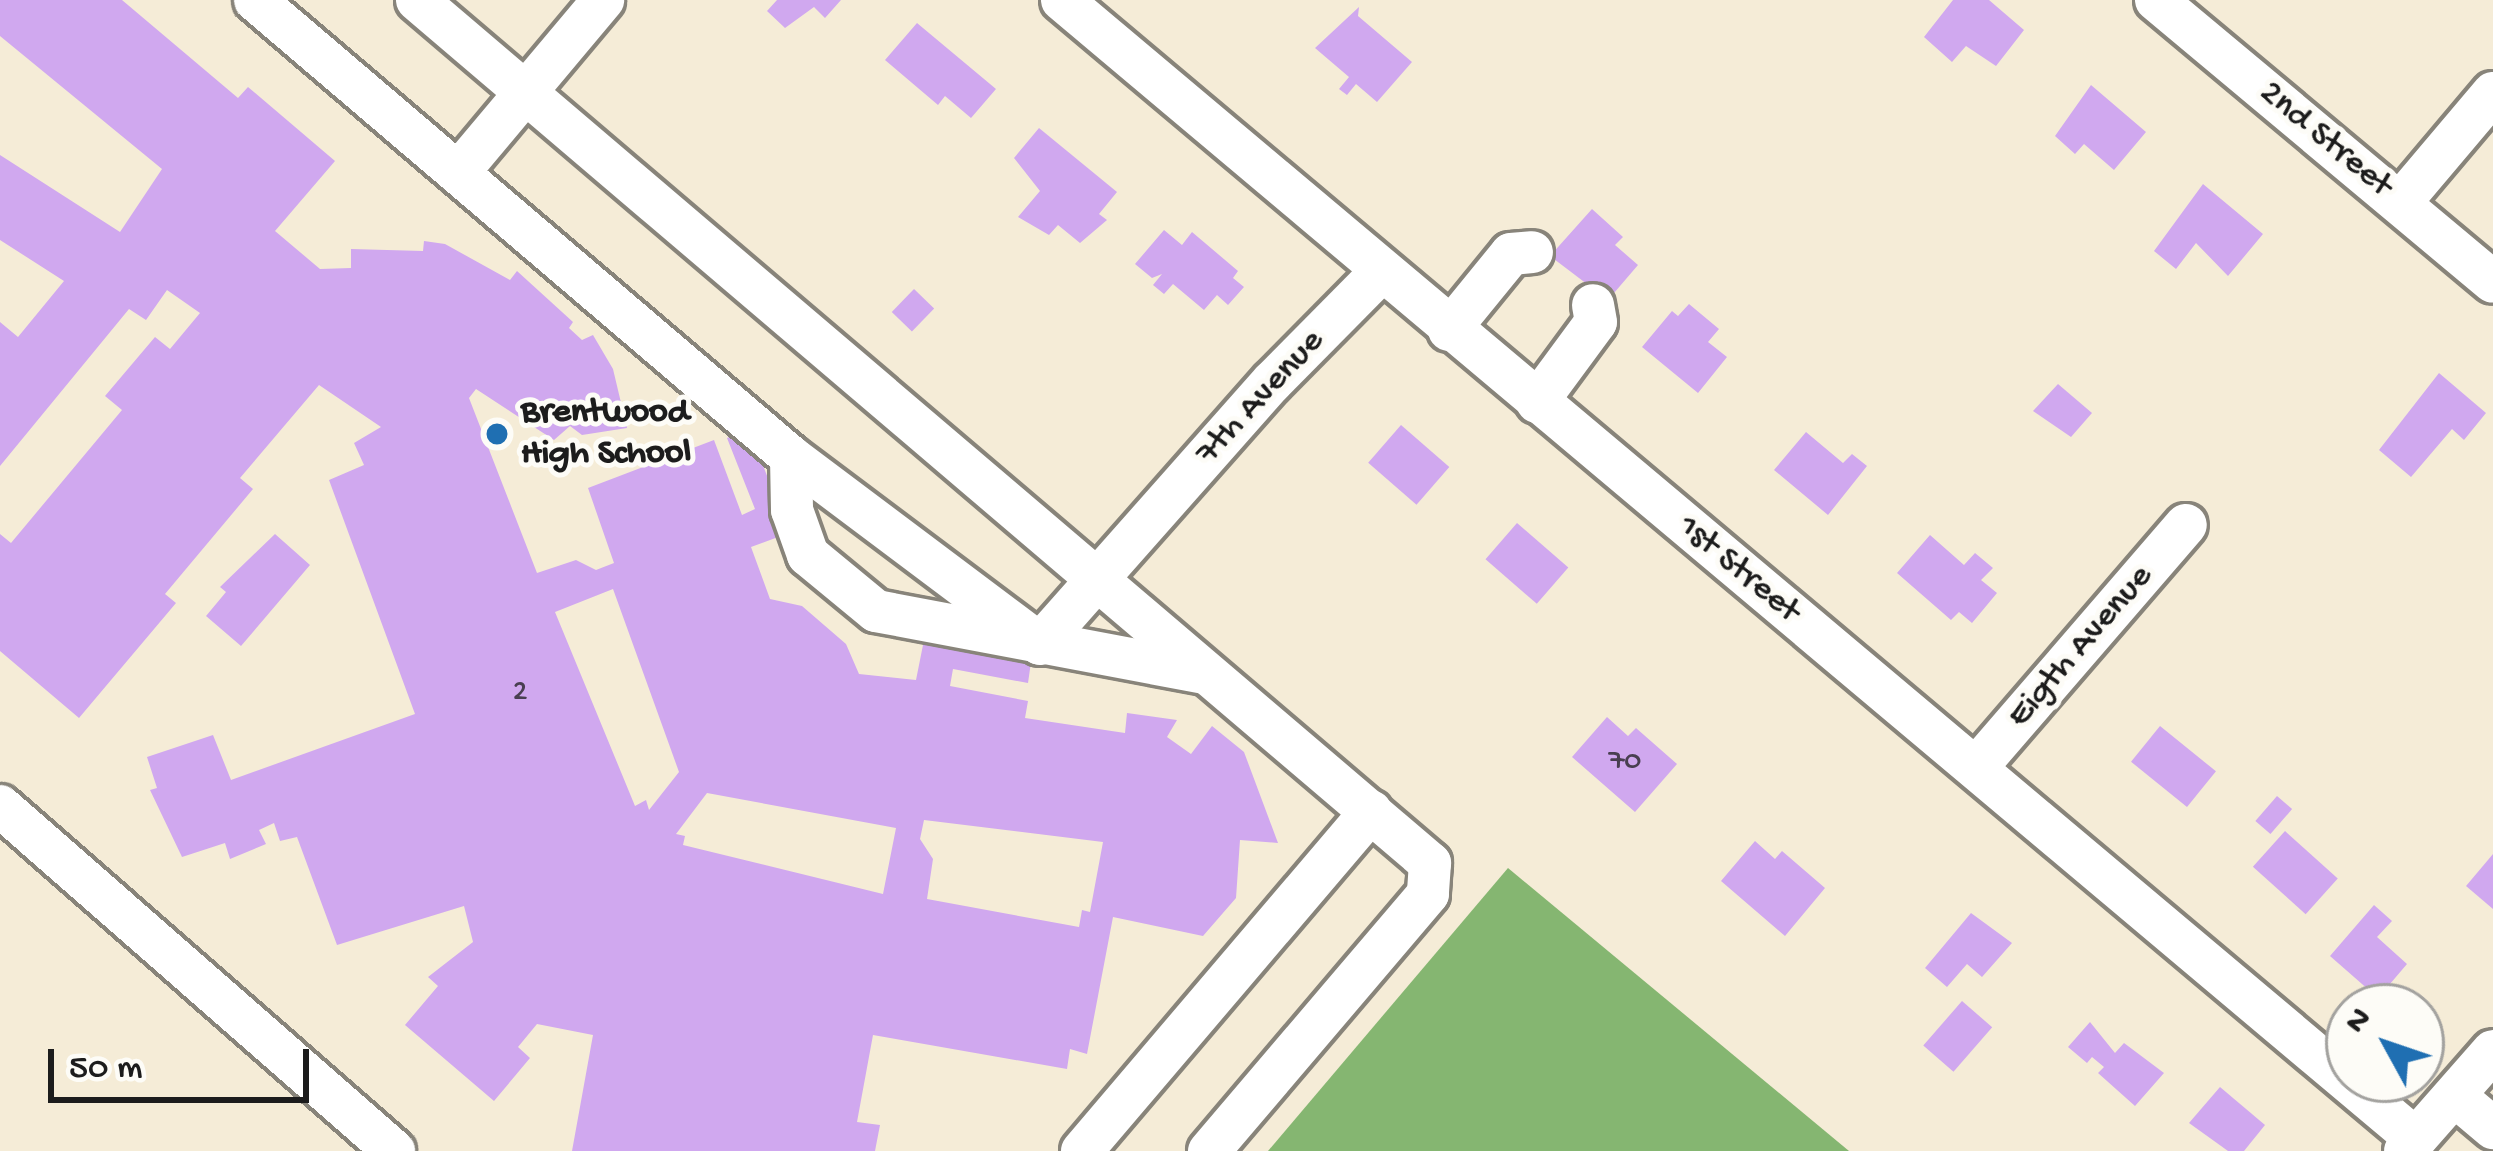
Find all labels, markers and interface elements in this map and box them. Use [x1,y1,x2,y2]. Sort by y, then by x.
street label: 2nd Street [2250,72,2400,208]
street label: 7th Avenue [1187,321,1335,475]
place label: Brentwood High School [521,391,691,476]
marker: Brentwood High School [484,421,510,447]
street label: 1st Street [1668,506,1808,634]
street label: Eigth Avenue [1999,557,2163,737]
house number: 2 [513,676,527,712]
house number: 70 [1609,745,1641,781]
north arrow [2325,983,2445,1103]
text: N [2338,1001,2381,1042]
scale bar [54,1025,315,1099]
text: 50 m [69,1048,142,1091]

